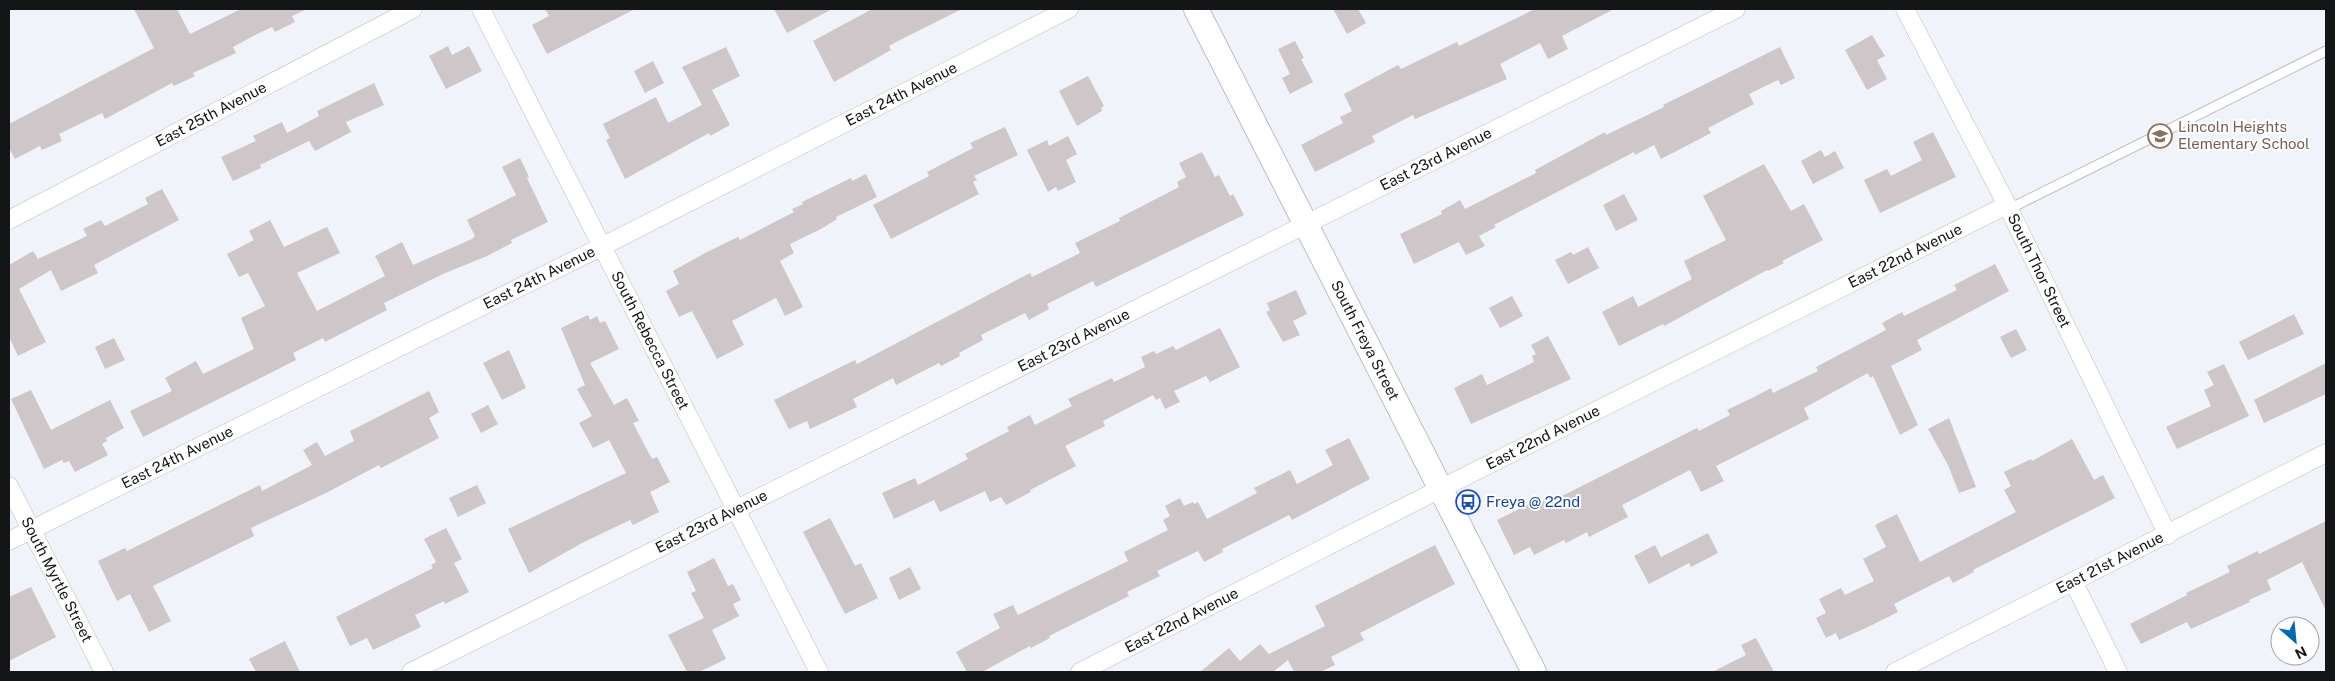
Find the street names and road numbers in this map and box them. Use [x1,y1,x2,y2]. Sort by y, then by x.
street label: East 24th Avenue [843,58,960,129]
street label: East 25th Avenue [153,78,269,150]
street label: East 23rd Avenue [1377,124,1494,194]
street label: South Thor Street [2004,211,2075,330]
street label: East 22nd Avenue [1845,220,1965,291]
street label: East 24th Avenue [480,242,598,312]
street label: South Rebecca Street [608,268,693,412]
street label: South Freya Street [1328,277,1403,403]
street label: East 23rd Avenue [1015,305,1132,375]
street label: East 22nd Avenue [1483,401,1602,473]
street label: East 24th Avenue [119,422,236,492]
street label: East 23rd Avenue [653,486,770,556]
street label: South Myrtle Street [18,514,96,645]
street label: East 21st Avenue [2053,528,2166,597]
street label: East 22nd Avenue [1122,584,1241,656]

